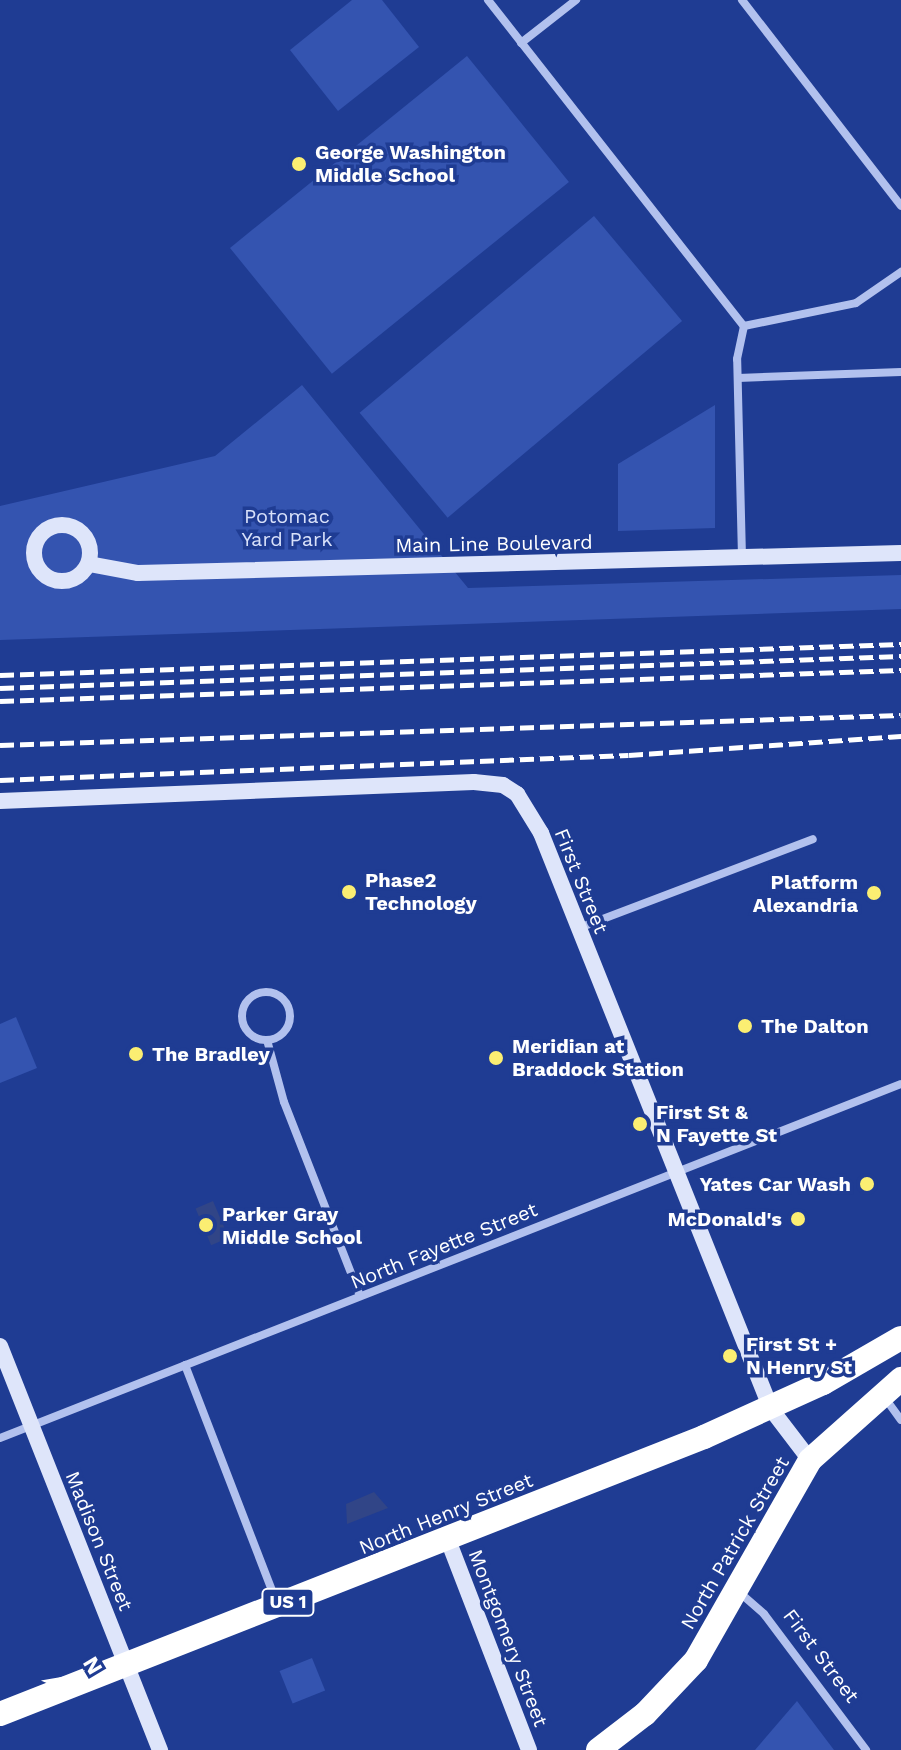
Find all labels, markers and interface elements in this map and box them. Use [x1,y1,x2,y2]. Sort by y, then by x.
place label: George Washington Middle School [315,140,506,187]
marker: George Washington Middle School [290,155,308,173]
park label: Potomac Yard Park [241,505,333,552]
street label: Main Line Boulevard [395,530,593,558]
street label: First Street [549,825,613,937]
place label: Phase2 Technology [365,868,477,915]
place label: Platform Alexandria [753,870,858,917]
marker: Phase2 Technology [340,883,358,901]
marker: Platform Alexandria [865,884,883,902]
place label: The Dalton [761,1014,869,1038]
marker: The Dalton [736,1017,754,1035]
place label: Meridian at Braddock Station [512,1034,684,1081]
place label: The Bradley [152,1042,270,1066]
marker: The Bradley [127,1045,145,1063]
marker: Meridian at Braddock Station [487,1049,505,1067]
place label: First St & N Fayette St [656,1100,777,1147]
marker: First St & N Fayette St [631,1115,649,1133]
place label: Yates Car Wash [699,1172,851,1196]
marker: Yates Car Wash [858,1175,876,1193]
street label: North Fayette Street [347,1198,541,1294]
place label: Parker Gray Middle School [222,1202,362,1249]
place label: McDonald's [668,1207,782,1231]
marker: McDonald's [789,1210,807,1228]
marker: Parker Gray Middle School [197,1216,215,1234]
place label: First St + N Henry St [746,1332,853,1379]
marker: First St + N Henry St [721,1347,739,1365]
street label: North Patrick Street [676,1452,794,1634]
street label: Madison Street [60,1468,138,1614]
street label: North Henry Street [355,1468,537,1560]
street label: Montgomery Street [463,1546,553,1730]
road number: US 1 [260,1588,316,1616]
street label: First Street [778,1604,864,1708]
north arrow [32,1638,112,1718]
text: N [78,1652,108,1679]

